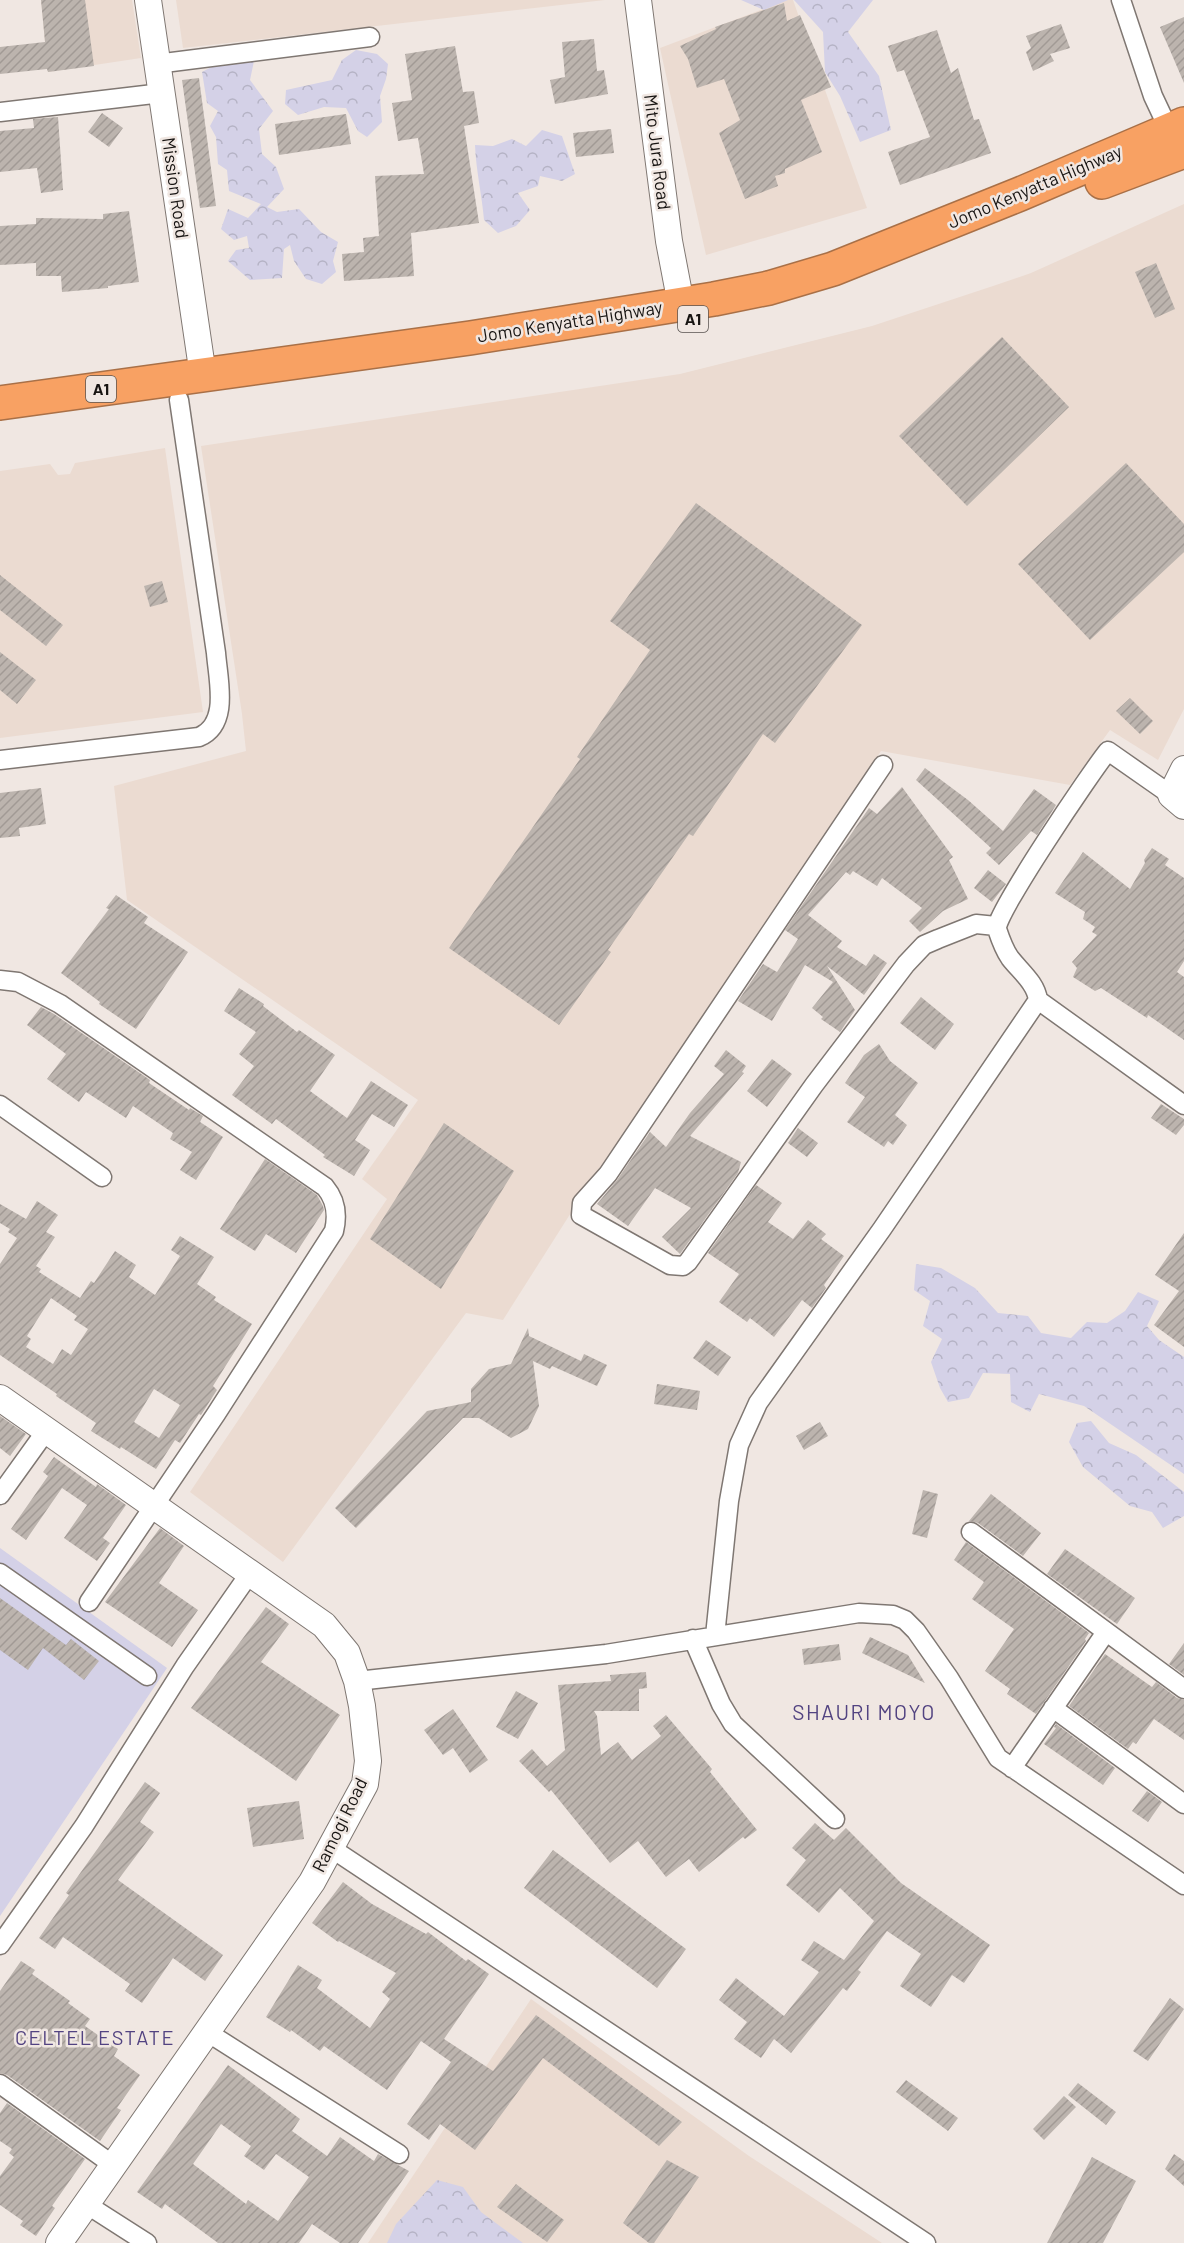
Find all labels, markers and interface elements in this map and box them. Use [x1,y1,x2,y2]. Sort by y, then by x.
street label: Mito Jura Road [640,93,676,211]
street label: Mission Road [158,136,194,240]
street label: Jomo Kenyatta Highway [944,139,1125,233]
street label: Jomo Kenyatta Highway [476,296,664,347]
road number: A1 [678,306,708,332]
road number: A1 [86,376,116,402]
district label: SHAURI MOYO [792,1699,936,1724]
street label: Ramogi Road [307,1774,371,1875]
district label: CELTEL ESTATE [15,2025,175,2049]

